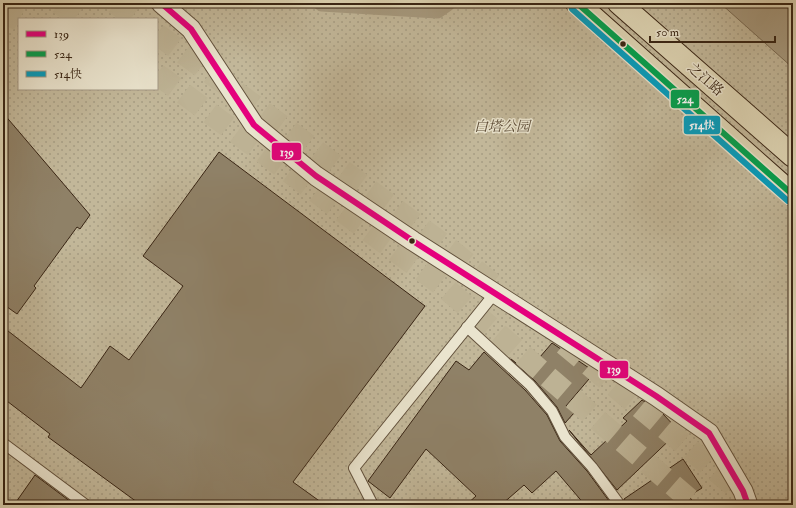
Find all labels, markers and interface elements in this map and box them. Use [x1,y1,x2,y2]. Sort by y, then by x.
legend [18,18,158,90]
scale bar [650,18,775,44]
text: 50 m [656,25,680,40]
text: 139 [54,27,69,42]
unlabelled marker [618,39,628,49]
text: 524 [54,47,72,62]
street label: 之江路 [684,59,727,100]
text: 514快 [54,67,82,82]
line badge: 524 [670,89,700,109]
text: 524 [677,93,694,107]
line badge: 514快 [683,115,721,135]
park label: 白塔公园 [474,118,532,135]
text: 514快 [689,119,715,133]
line badge: 139 [271,142,302,161]
text: 139 [280,146,294,159]
unlabelled marker [407,236,417,246]
line badge: 139 [599,360,629,379]
text: 139 [607,363,621,376]

